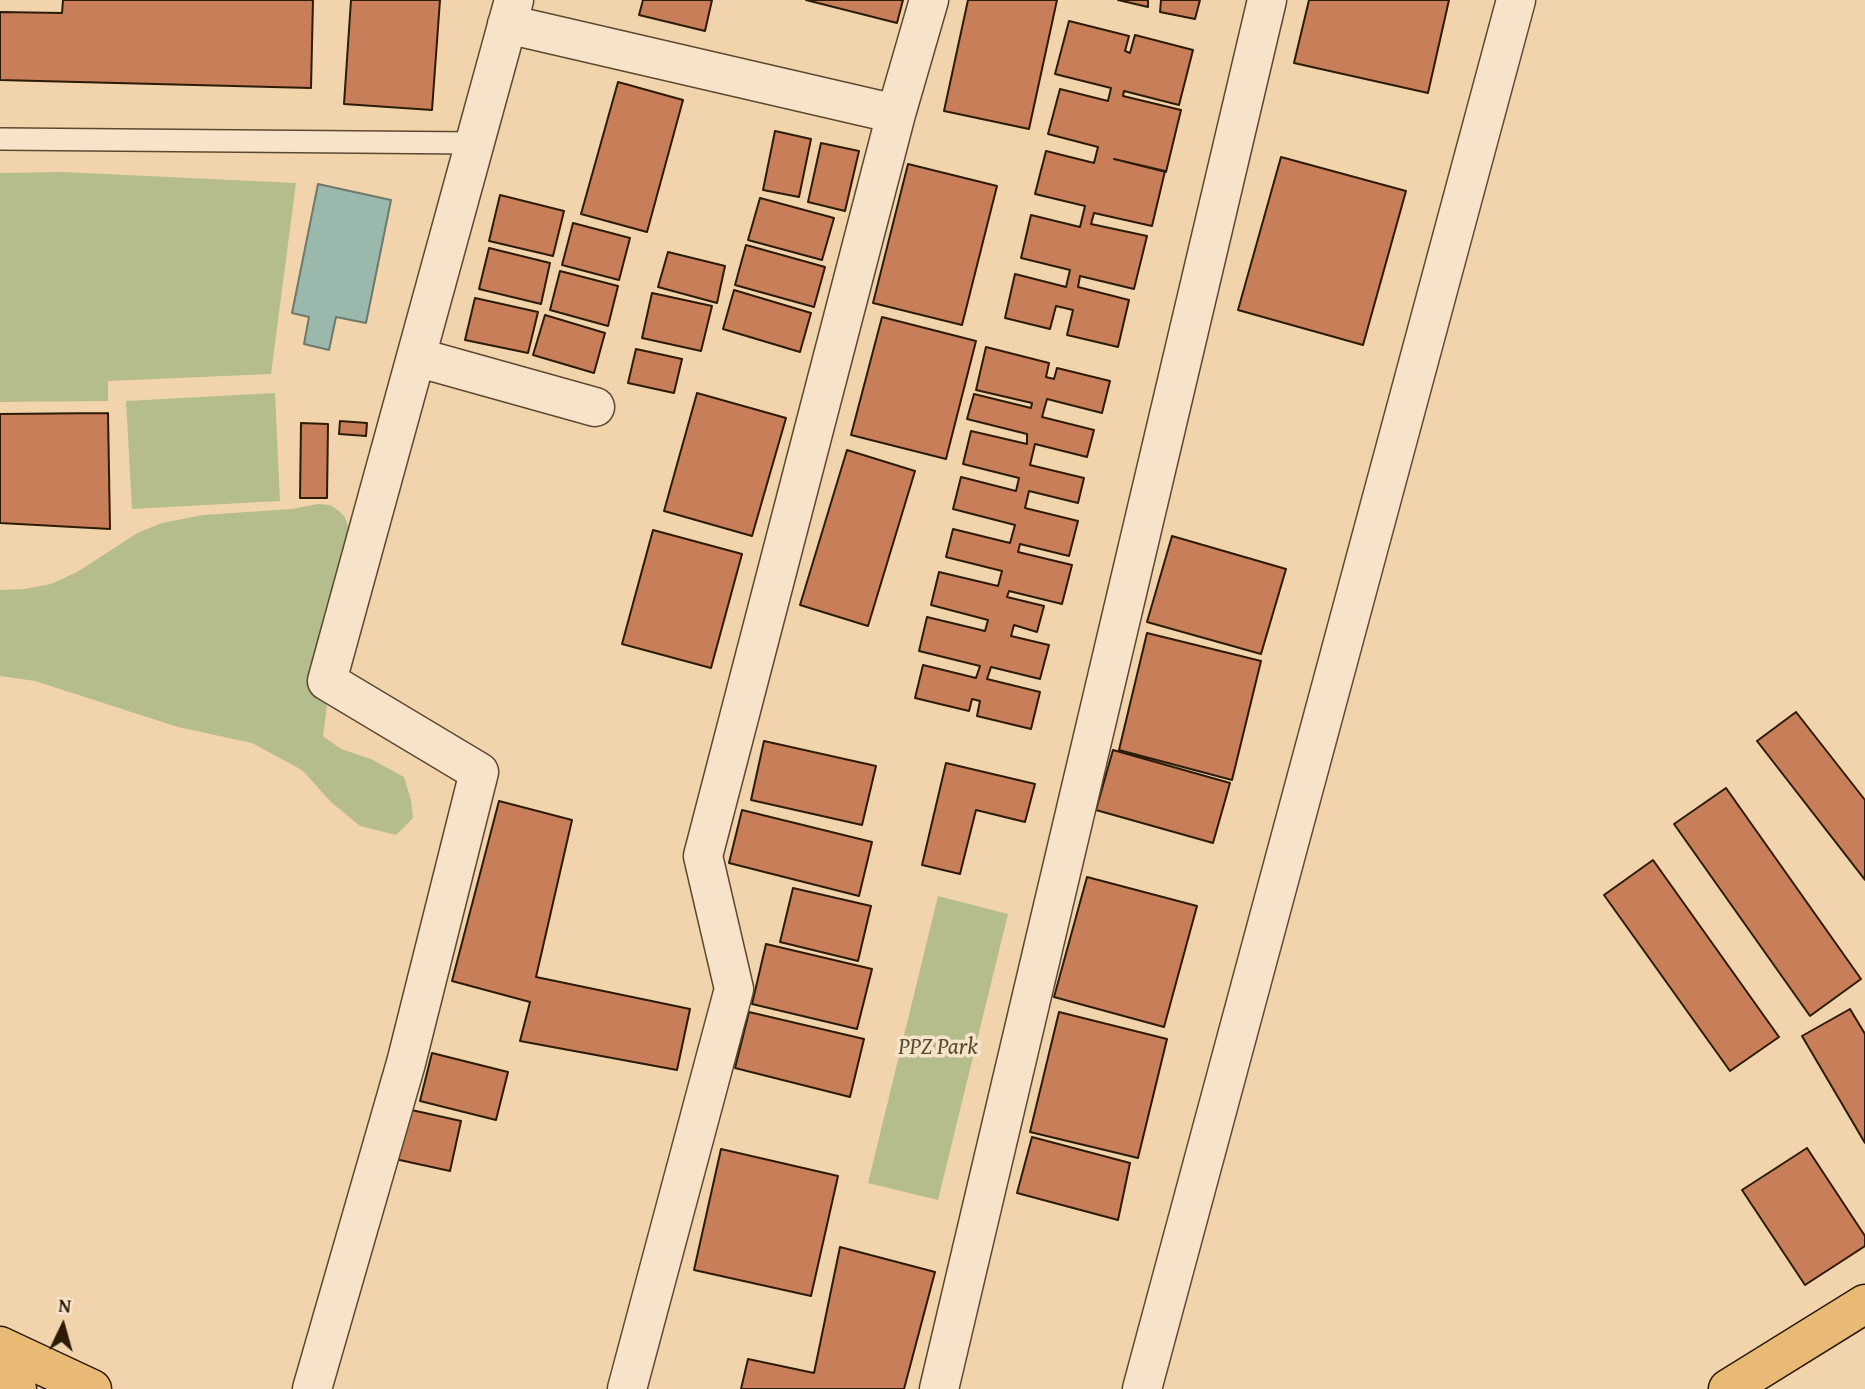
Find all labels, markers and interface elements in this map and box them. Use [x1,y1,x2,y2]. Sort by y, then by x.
park label: PPZ Park [898,1034,978,1062]
north arrow [28,1291,98,1361]
text: N [57,1291,72,1320]

